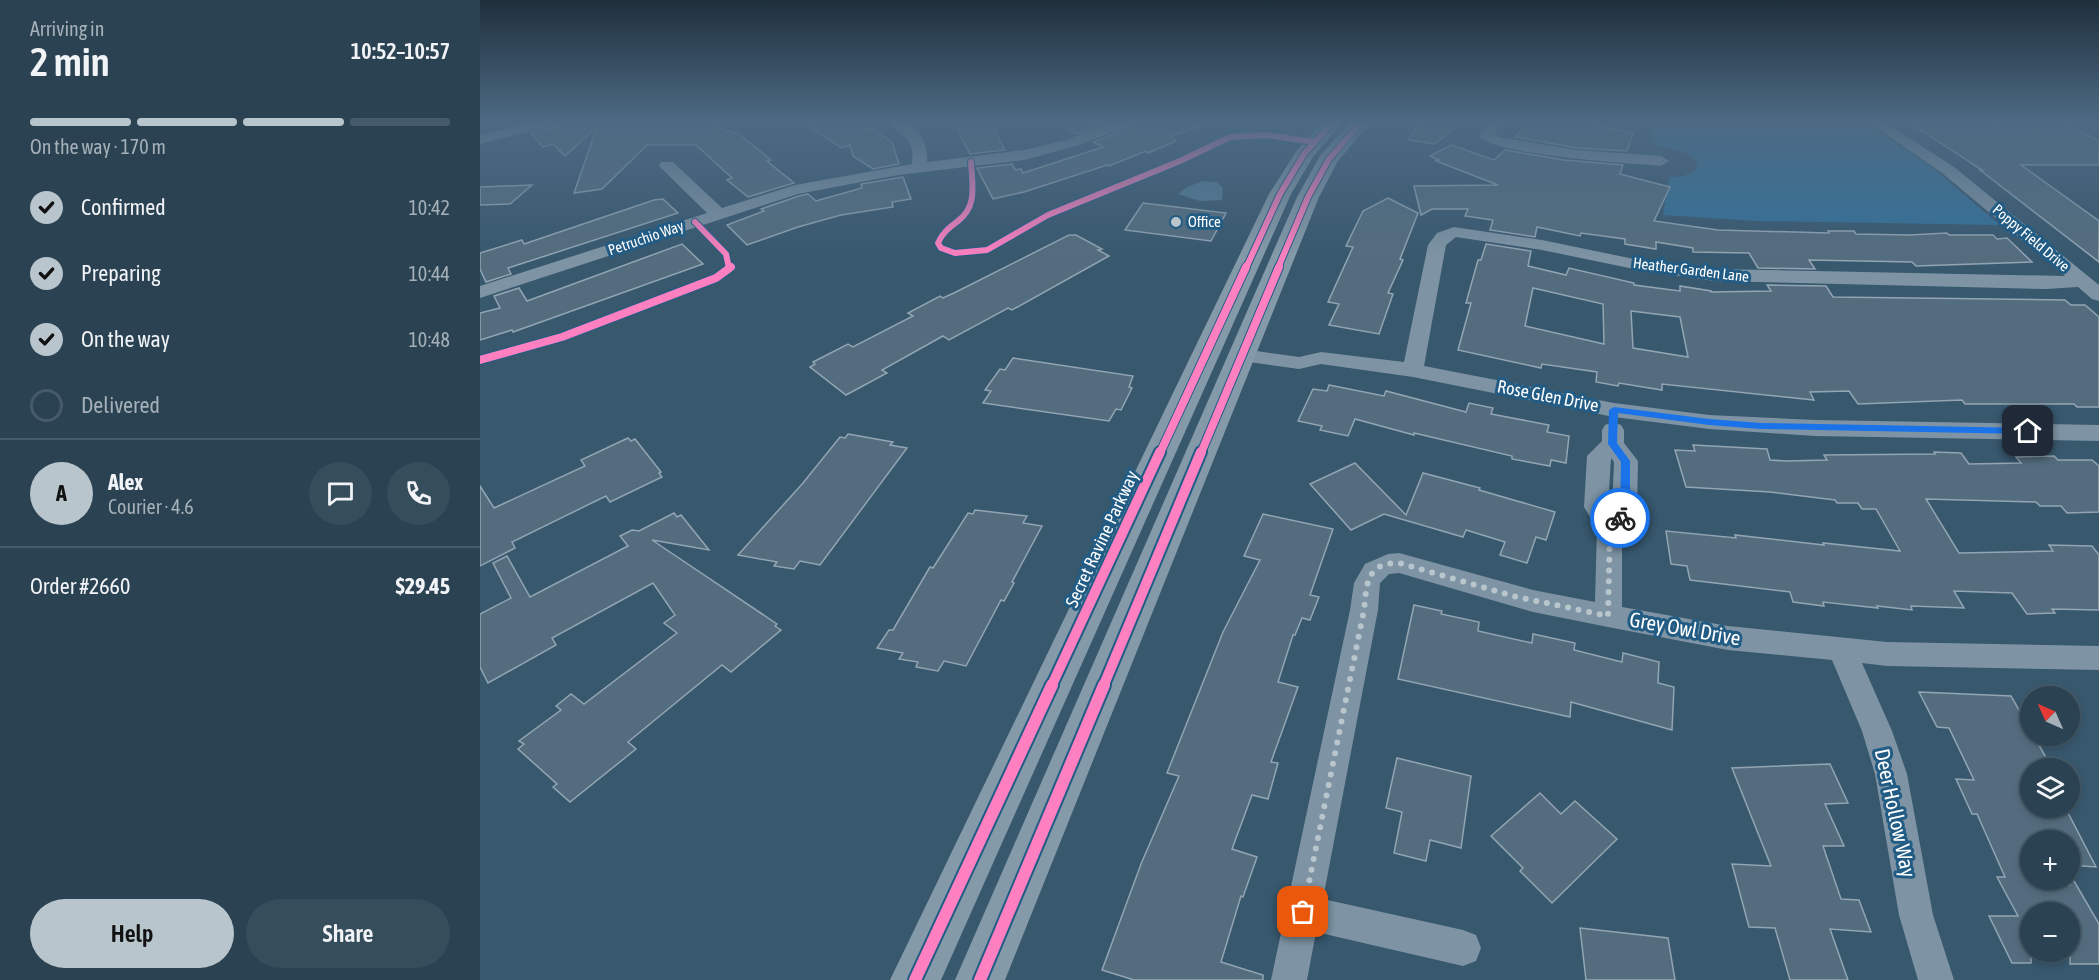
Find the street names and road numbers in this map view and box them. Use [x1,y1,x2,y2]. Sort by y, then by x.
street label: Poppy Field Drive [1989,201,2073,275]
street label: Petruchio Way [606,217,686,258]
street label: Heather Garden Lane [1632,254,1750,285]
street label: Rose Glen Drive [1496,375,1601,416]
street label: Secret Ravine Parkway [1061,467,1142,610]
street label: Grey Owl Drive [1628,606,1742,650]
street label: Deer Hollow Way [1871,746,1921,880]

